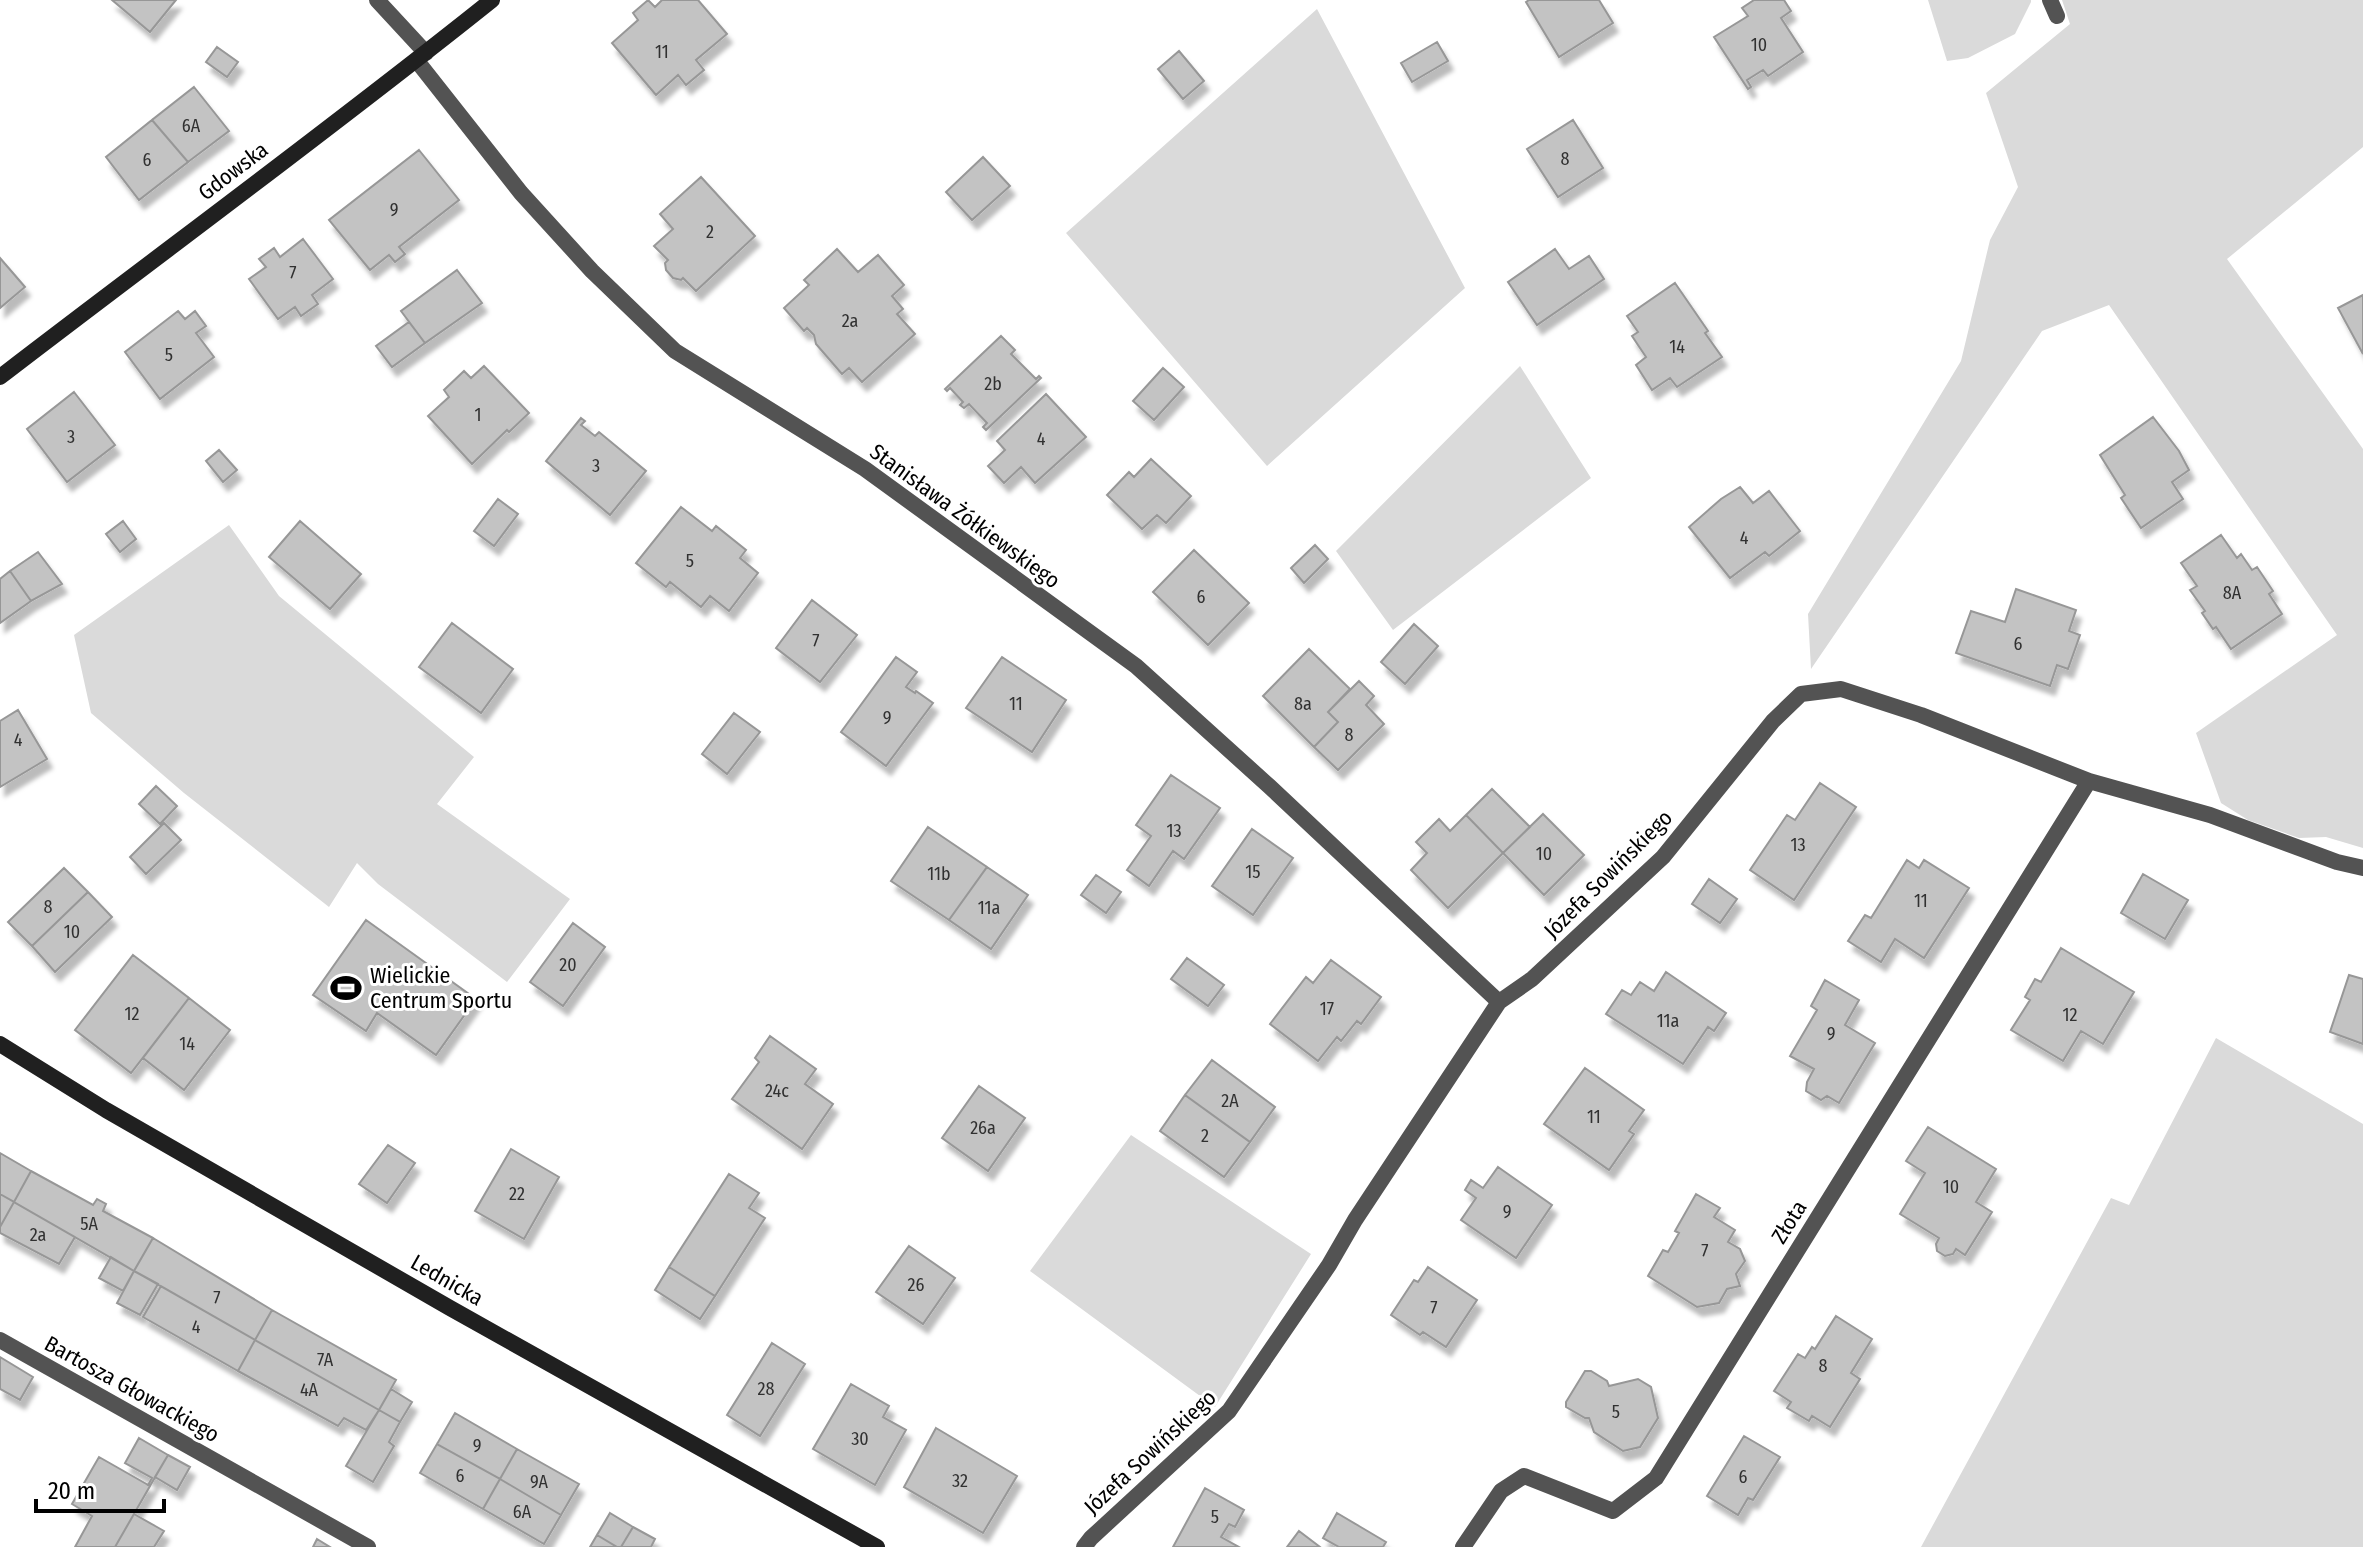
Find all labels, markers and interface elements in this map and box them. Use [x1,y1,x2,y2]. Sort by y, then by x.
house number: 10 [1751,34,1767,56]
house number: 11 [655,41,669,63]
house number: 6A [182,115,201,137]
street label: Gdowska [193,136,273,206]
house number: 8 [1561,148,1570,170]
house number: 6 [143,149,152,171]
house number: 9 [390,199,398,221]
house number: 2 [706,221,714,243]
house number: 7 [289,262,297,284]
house number: 2a [842,310,858,332]
house number: 14 [1669,336,1685,358]
house number: 5 [165,344,173,366]
house number: 2b [984,373,1002,395]
house number: 1 [474,404,482,426]
house number: 3 [67,426,75,448]
house number: 4 [1037,428,1046,450]
street label: Stanisława Żółkiewskiego [865,438,1065,594]
house number: 3 [592,455,600,477]
house number: 4 [1740,527,1749,549]
house number: 5 [686,550,694,572]
house number: 8A [2223,582,2242,604]
house number: 6 [1197,586,1206,608]
house number: 7 [812,630,820,652]
house number: 6 [2014,633,2023,655]
house number: 11 [1009,693,1023,715]
house number: 8a [1294,693,1312,715]
house number: 9 [883,707,891,729]
house number: 8 [1345,724,1354,746]
house number: 4 [14,729,23,751]
street label: Józefa Sowińskiego [1538,804,1678,944]
house number: 13 [1166,820,1182,842]
house number: 13 [1790,834,1806,856]
house number: 10 [1536,843,1552,865]
house number: 15 [1245,861,1261,883]
house number: 11b [927,863,951,885]
house number: 11 [1914,890,1928,912]
house number: 8 [44,896,53,918]
house number: 11a [978,897,1000,919]
house number: 10 [64,921,80,943]
house number: 20 [559,954,577,976]
place label: Wielickie Centrum Sportu [370,962,512,1014]
sports icon: Wielickie Centrum Sportu [329,971,363,1005]
house number: 17 [1320,998,1334,1020]
house number: 12 [125,1003,140,1025]
house number: 12 [2063,1004,2078,1026]
house number: 11a [1657,1010,1679,1032]
house number: 9 [1827,1023,1835,1045]
house number: 14 [179,1033,195,1055]
house number: 24c [765,1080,789,1102]
house number: 2A [1221,1090,1239,1112]
house number: 11 [1587,1106,1601,1128]
house number: 26a [970,1117,996,1139]
house number: 2 [1201,1125,1209,1147]
house number: 10 [1943,1176,1959,1198]
house number: 22 [509,1183,525,1205]
street label: Złota [1765,1196,1813,1248]
house number: 9 [1503,1201,1511,1223]
house number: 5A [80,1213,98,1235]
house number: 2a [30,1224,46,1246]
house number: 7 [1701,1240,1709,1262]
street label: Lednicka [406,1249,488,1311]
house number: 26 [908,1274,925,1296]
house number: 7 [213,1287,221,1309]
house number: 7 [1430,1297,1438,1319]
house number: 4 [192,1316,201,1338]
street label: Bartosza Głowackiego [40,1330,224,1448]
house number: 7A [317,1349,334,1371]
house number: 8 [1819,1355,1828,1377]
house number: 28 [758,1378,774,1400]
house number: 4A [300,1379,319,1401]
street label: Józefa Sowińskiego [1078,1384,1222,1520]
house number: 5 [1612,1401,1620,1423]
house number: 30 [851,1428,869,1450]
house number: 9 [473,1435,481,1457]
scale bar [36,1463,164,1513]
house number: 6 [456,1465,465,1487]
house number: 6 [1739,1466,1748,1488]
house number: 32 [952,1470,968,1492]
house number: 9A [530,1471,549,1493]
text: 20 m [48,1477,95,1505]
house number: 6A [513,1501,532,1523]
house number: 5 [1211,1506,1219,1528]

